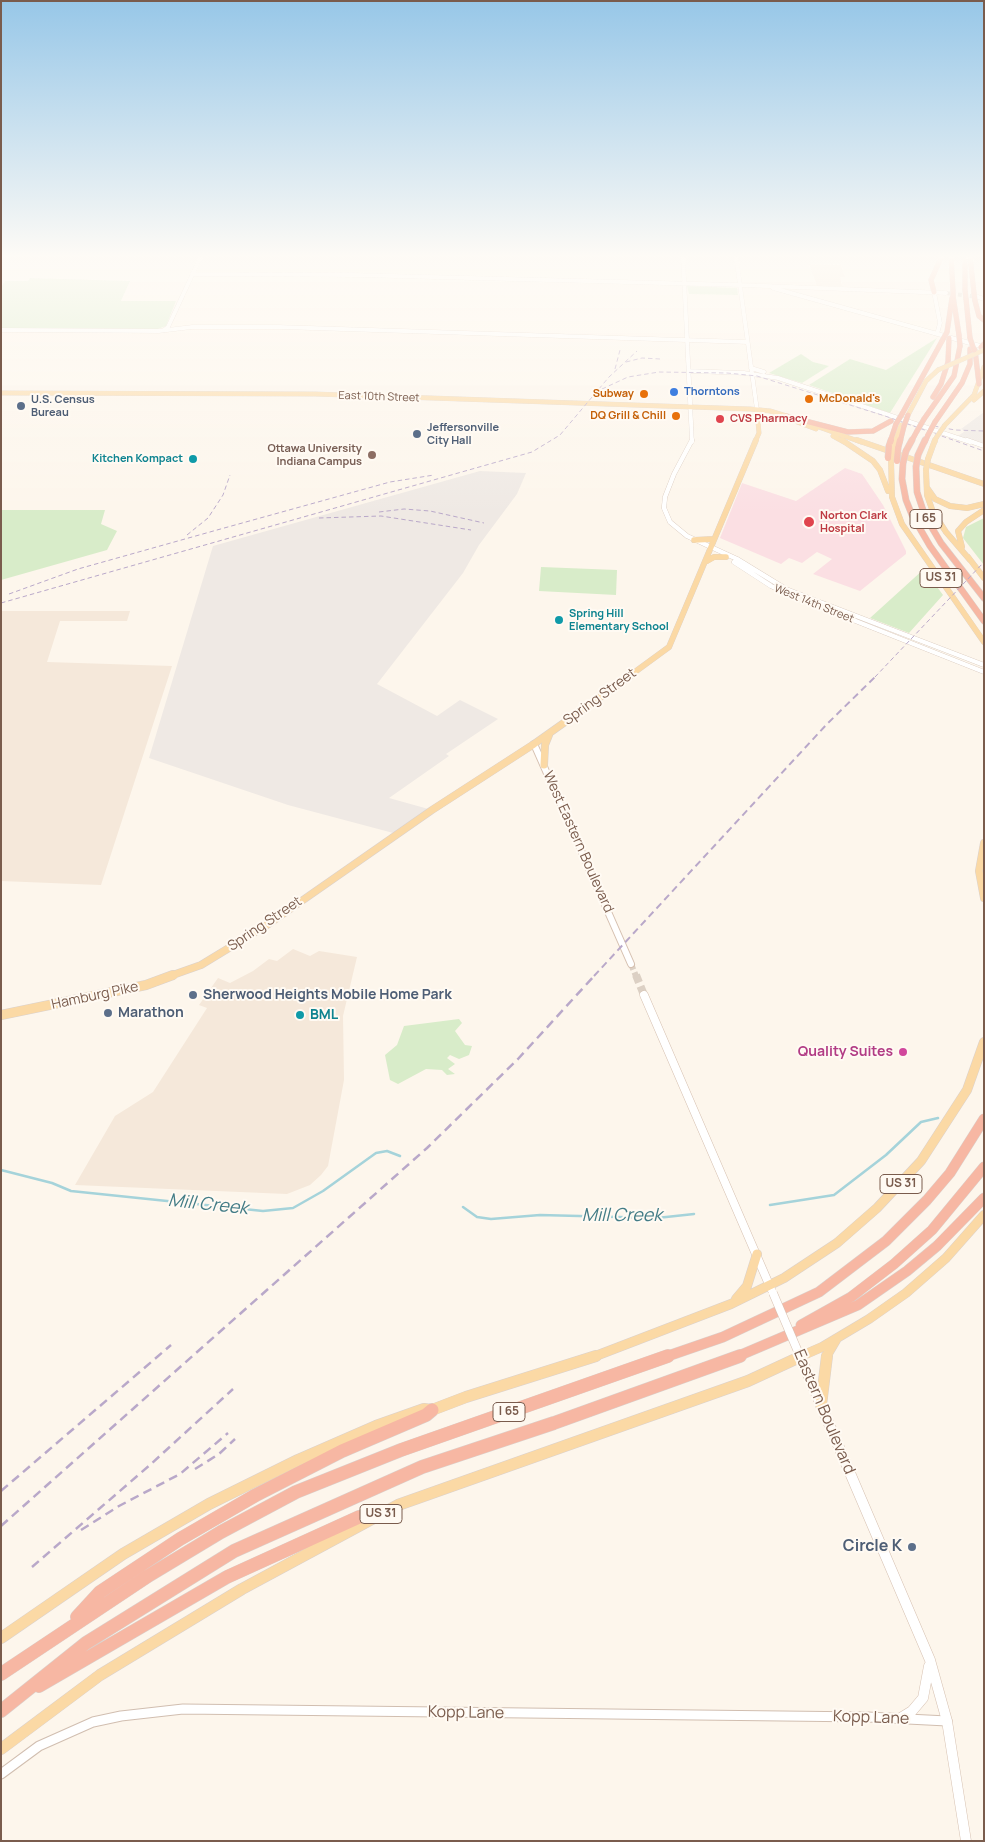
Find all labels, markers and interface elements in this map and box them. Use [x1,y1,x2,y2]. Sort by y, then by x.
place label: Thorntons [684,385,740,399]
marker: Thorntons [668,386,680,398]
place label: Subway [593,387,634,401]
marker: Subway [638,388,650,400]
street label: East 10th Street [338,389,420,405]
place label: McDonald's [819,392,880,406]
place label: U.S. Census Bureau [31,393,95,419]
marker: McDonald's [803,393,815,405]
marker: U.S. Census Bureau [15,400,27,412]
place label: DQ Grill & Chill [590,409,666,423]
marker: DQ Grill & Chill [670,410,682,422]
place label: CVS Pharmacy [730,412,807,426]
marker: CVS Pharmacy [714,413,726,425]
place label: Jeffersonville City Hall [427,421,499,447]
marker: Jeffersonville City Hall [411,428,423,440]
place label: Ottawa University Indiana Campus [267,442,362,468]
marker: Ottawa University Indiana Campus [366,449,378,461]
place label: Kitchen Kompact [92,452,183,466]
marker: Kitchen Kompact [187,453,199,465]
place label: Norton Clark Hospital [820,509,887,535]
road number: I 65 [910,509,942,528]
marker: Norton Clark Hospital [802,515,816,529]
road number: US 31 [920,568,962,588]
street label: West 14th Street [772,582,856,626]
place label: Spring Hill Elementary School [569,607,669,633]
marker: Spring Hill Elementary School [553,614,565,626]
street label: Spring Street [560,665,640,729]
street label: West Eastern Boulevard [539,769,617,915]
street label: Spring Street [225,893,305,955]
street label: Hamburg Pike [50,979,140,1013]
place label: Sherwood Heights Mobile Home Park [203,987,452,1003]
marker: Sherwood Heights Mobile Home Park [187,989,199,1001]
place label: Marathon [118,1005,184,1021]
marker: Marathon [102,1007,114,1019]
place label: BML [310,1007,338,1023]
marker: BML [294,1009,306,1021]
place label: Quality Suites [798,1044,893,1060]
marker: Quality Suites [897,1046,909,1058]
road number: US 31 [880,1174,922,1194]
water label: Mill Creek [167,1190,249,1220]
water label: Mill Creek [582,1205,662,1227]
street label: Eastern Boulevard [789,1347,859,1477]
road number: I 65 [493,1402,525,1421]
road number: US 31 [360,1505,402,1524]
place label: Circle K [843,1537,902,1557]
marker: Circle K [906,1541,918,1553]
street label: Kopp Lane [428,1703,504,1723]
street label: Kopp Lane [833,1707,909,1729]

